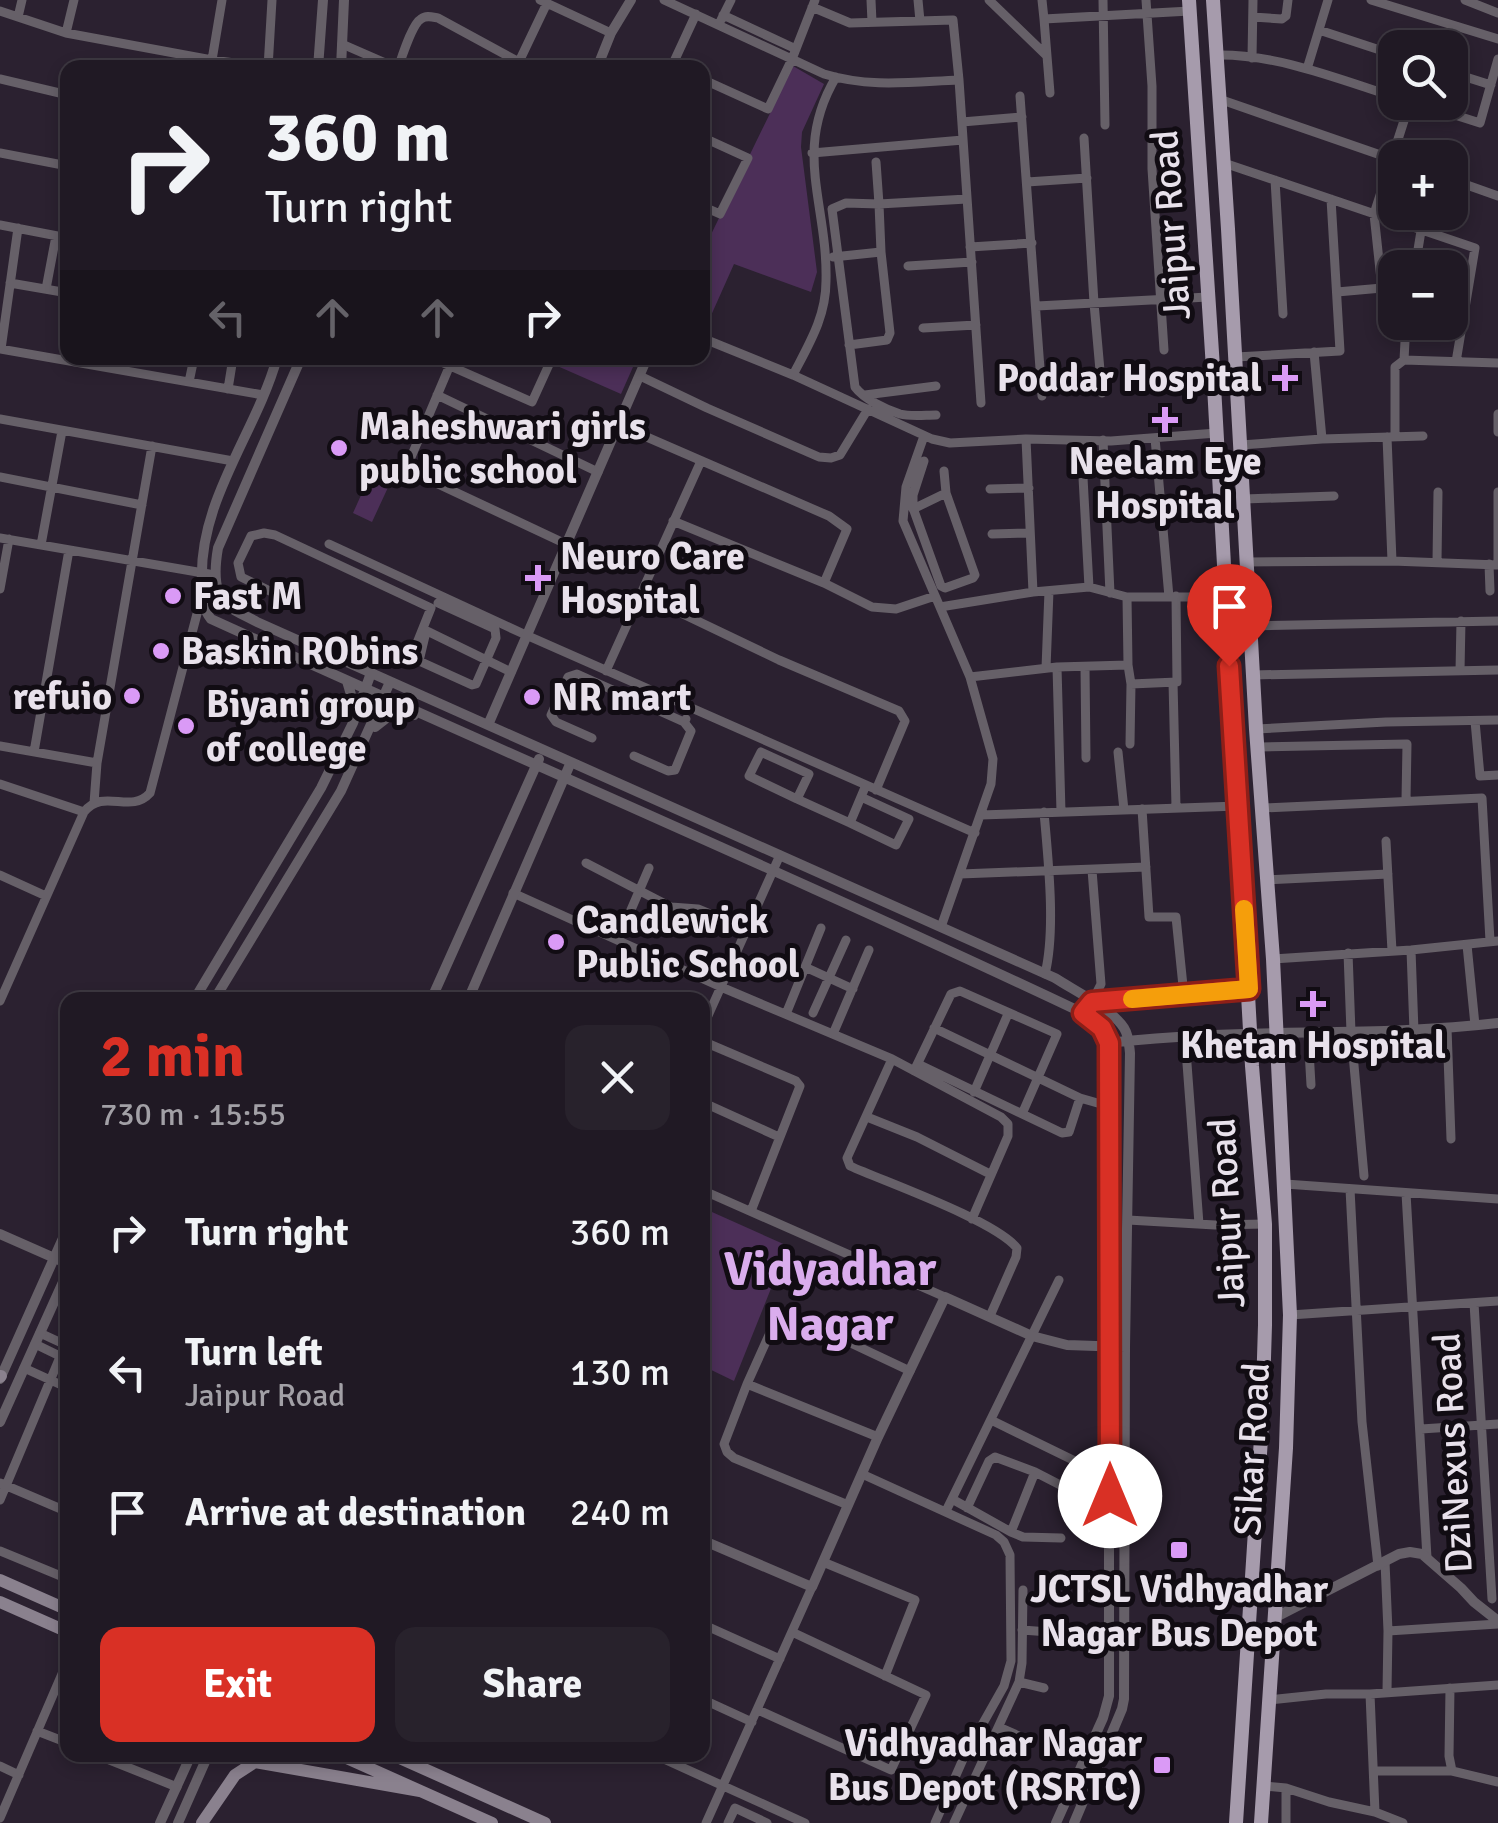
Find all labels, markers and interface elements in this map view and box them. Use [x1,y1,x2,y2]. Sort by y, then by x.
map controls [1378,30,1468,340]
button: search [1378,30,1468,120]
text: 360 m [265,94,450,180]
icon: right [100,100,230,230]
street label: Jaipur Road [1141,128,1201,322]
button: + [1378,140,1468,230]
text: Turn right [265,180,453,235]
button: − [1378,250,1468,340]
icon: left [200,290,255,345]
icon: ahead [305,290,360,345]
icon: ahead [410,290,465,345]
icon: right [515,290,570,345]
place label: Poddar Hospital [997,355,1262,402]
marker: Poddar Hospital [1272,365,1298,391]
place label: Maheshwari girls public school [359,403,646,494]
marker: Neelam Eye Hospital [1152,407,1178,433]
marker: Maheshwari girls public school [328,437,350,459]
place label: Neelam Eye Hospital [1068,438,1262,529]
place label: Neuro Care Hospital [560,533,745,624]
pin [1187,564,1272,667]
marker: Neuro Care Hospital [525,565,551,591]
place label: Fast M [193,573,302,620]
icon: arrive [1202,579,1257,634]
marker: Fast M [162,585,184,607]
place label: Baskin RObins [181,628,418,675]
marker: Baskin RObins [150,640,172,662]
place label: refuio [13,673,112,720]
place label: NR mart [552,674,691,721]
place label: Biyani group of college [206,681,415,772]
marker: refuio [121,685,143,707]
marker: NR mart [521,686,543,708]
marker: Biyani group of college [175,715,197,737]
place label: Candlewick Public School [576,897,800,988]
marker: Candlewick Public School [545,931,567,953]
marker: Khetan Hospital [1300,991,1326,1017]
text: 2 min [100,1020,245,1094]
place label: Khetan Hospital [1180,1022,1446,1069]
button: close [565,1025,670,1130]
text: 730 m · 15:55 [100,1095,286,1134]
street label: Jaipur Road [1199,1117,1255,1309]
icon: right [100,1205,155,1260]
text: Turn right [185,1209,349,1256]
text: 360 m [570,1209,670,1256]
district label: Vidyadhar Nagar [724,1240,937,1354]
text: Turn left [185,1329,323,1376]
street label: DziNexus Road [1423,1332,1483,1574]
icon: left [100,1345,155,1400]
text: 130 m [570,1349,670,1396]
street label: Sikar Road [1224,1361,1280,1537]
text: Jaipur Road [185,1376,345,1415]
position arrow [1058,1444,1162,1548]
icon: arrive [100,1485,155,1540]
text: Arrive at destination [185,1489,526,1536]
text: 240 m [570,1489,670,1536]
marker: JCTSL Vidhyadhar Nagar Bus Depot [1168,1539,1190,1561]
place label: JCTSL Vidhyadhar Nagar Bus Depot [1030,1566,1329,1657]
button: Exit [100,1627,375,1742]
button: Share [395,1627,670,1742]
place label: Vidhyadhar Nagar Bus Depot (RSRTC) [828,1720,1143,1811]
marker: Vidhyadhar Nagar Bus Depot (RSRTC) [1151,1754,1173,1776]

